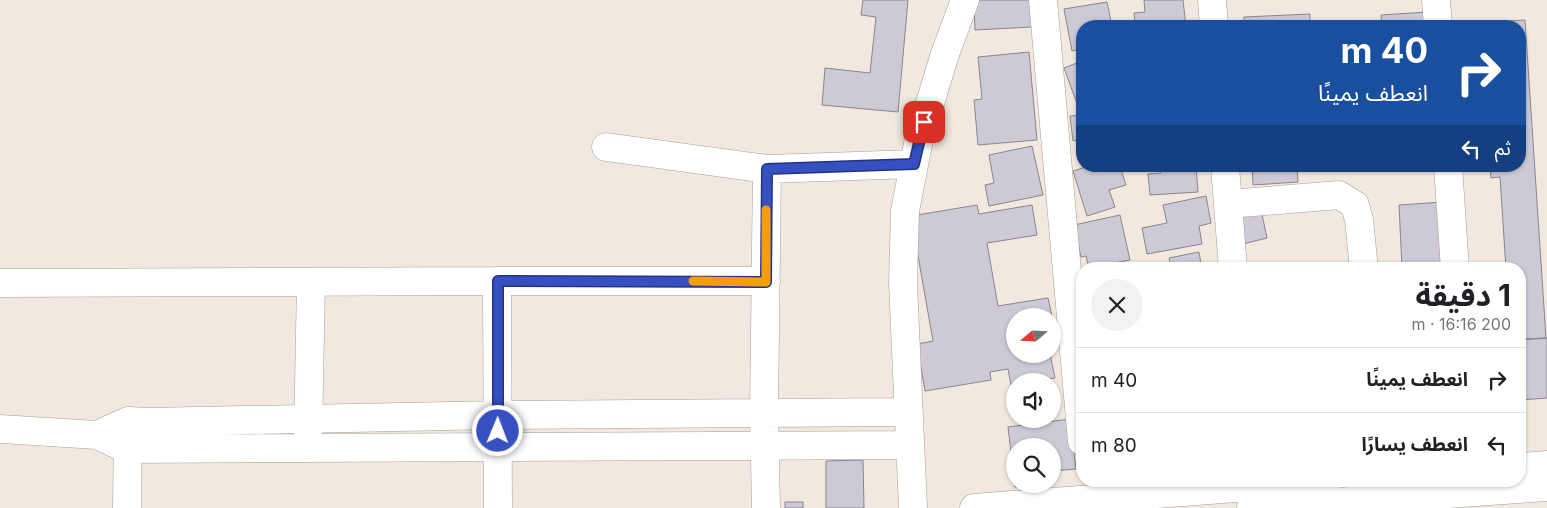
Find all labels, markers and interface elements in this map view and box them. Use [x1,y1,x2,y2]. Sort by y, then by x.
text: 40 m [1340,29,1428,71]
icon: right [1446,40,1511,105]
text: انعطف يمينًا [1318,80,1428,106]
pin [903,101,945,143]
icon: arrive [910,108,938,136]
icon: left [1457,135,1485,163]
text: ثم [1495,137,1511,160]
text: 1 دقيقة [1415,277,1511,313]
button: close [1091,279,1143,331]
north arrow [1006,308,1061,362]
map controls [1006,308,1061,493]
text: 200 m · 16:16 [1411,314,1511,334]
icon: right [1483,366,1511,394]
text: انعطف يمينًا [1366,368,1468,391]
text: 40 m [1091,369,1137,392]
button: sound [1006,373,1061,428]
position arrow [471,404,523,456]
icon: left [1483,431,1511,459]
text: انعطف يسارًا [1361,433,1468,456]
text: 80 m [1091,434,1137,457]
button: search [1006,438,1061,493]

